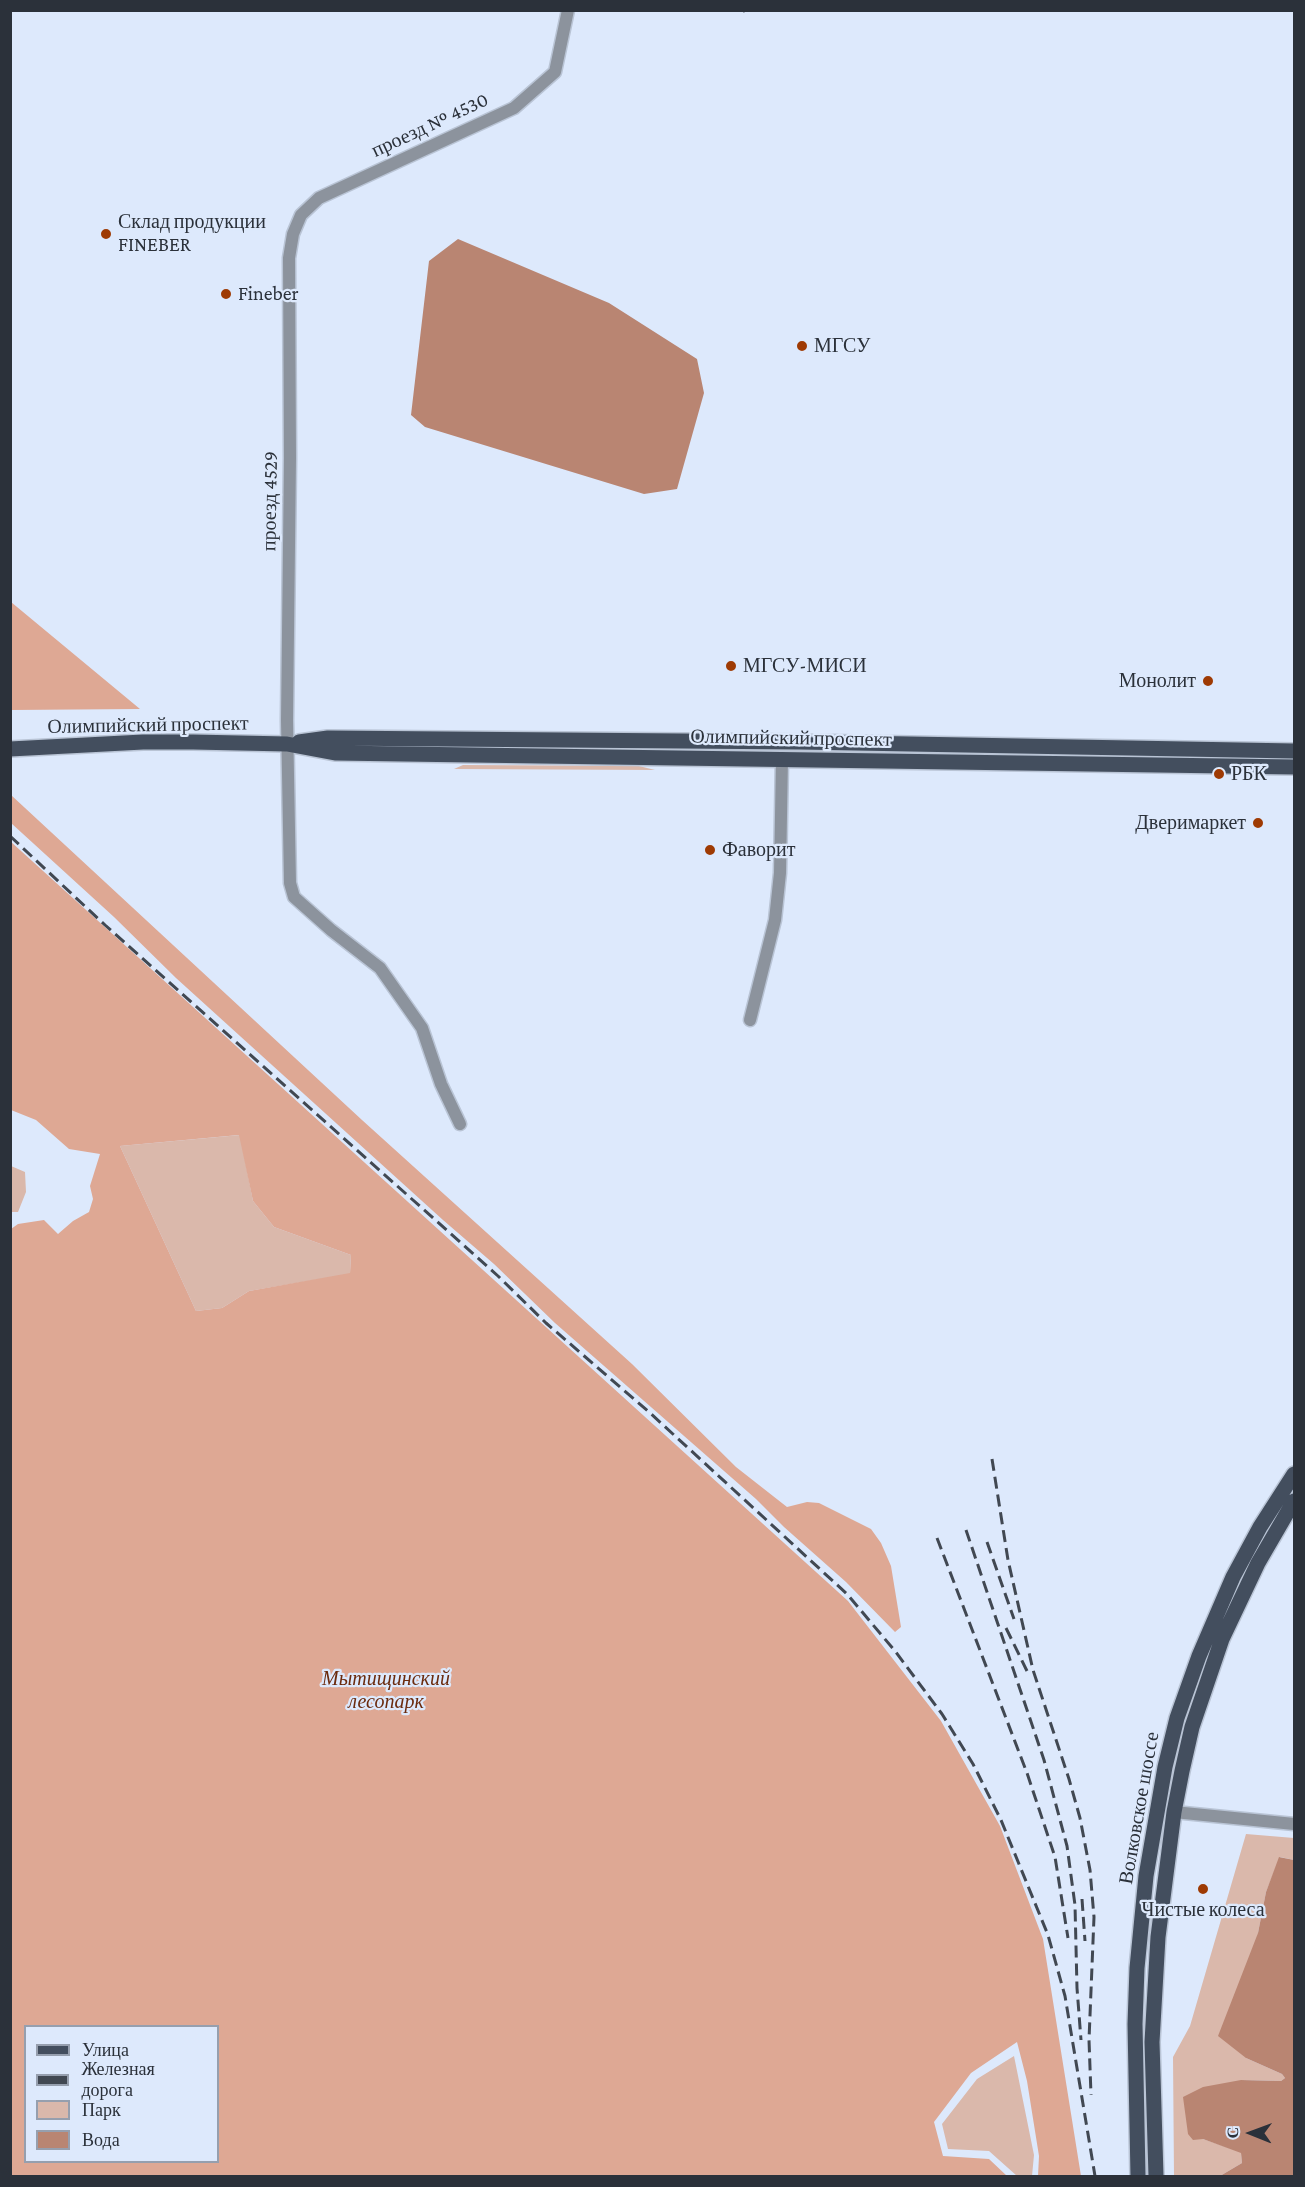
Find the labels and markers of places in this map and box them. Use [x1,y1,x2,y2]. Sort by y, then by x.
place label: Склад продукции FINEBER [118,210,266,257]
marker: Склад продукции FINEBER [99,227,113,241]
place label: Fineber [238,282,299,306]
marker: Fineber [219,287,233,301]
place label: МГСУ [814,334,870,358]
marker: МГСУ [795,339,809,353]
place label: МГСУ-МИСИ [743,654,867,678]
marker: МГСУ-МИСИ [724,659,738,673]
place label: Монолит [1119,669,1196,693]
marker: Монолит [1201,674,1215,688]
place label: РБК [1231,762,1267,786]
marker: РБК [1212,767,1226,781]
place label: Дверимаркет [1135,811,1246,835]
marker: Дверимаркет [1251,816,1265,830]
place label: Фаворит [722,838,795,862]
marker: Фаворит [703,843,717,857]
marker: Чистые колеса [1196,1882,1210,1896]
place label: Чистые колеса [1141,1898,1265,1922]

